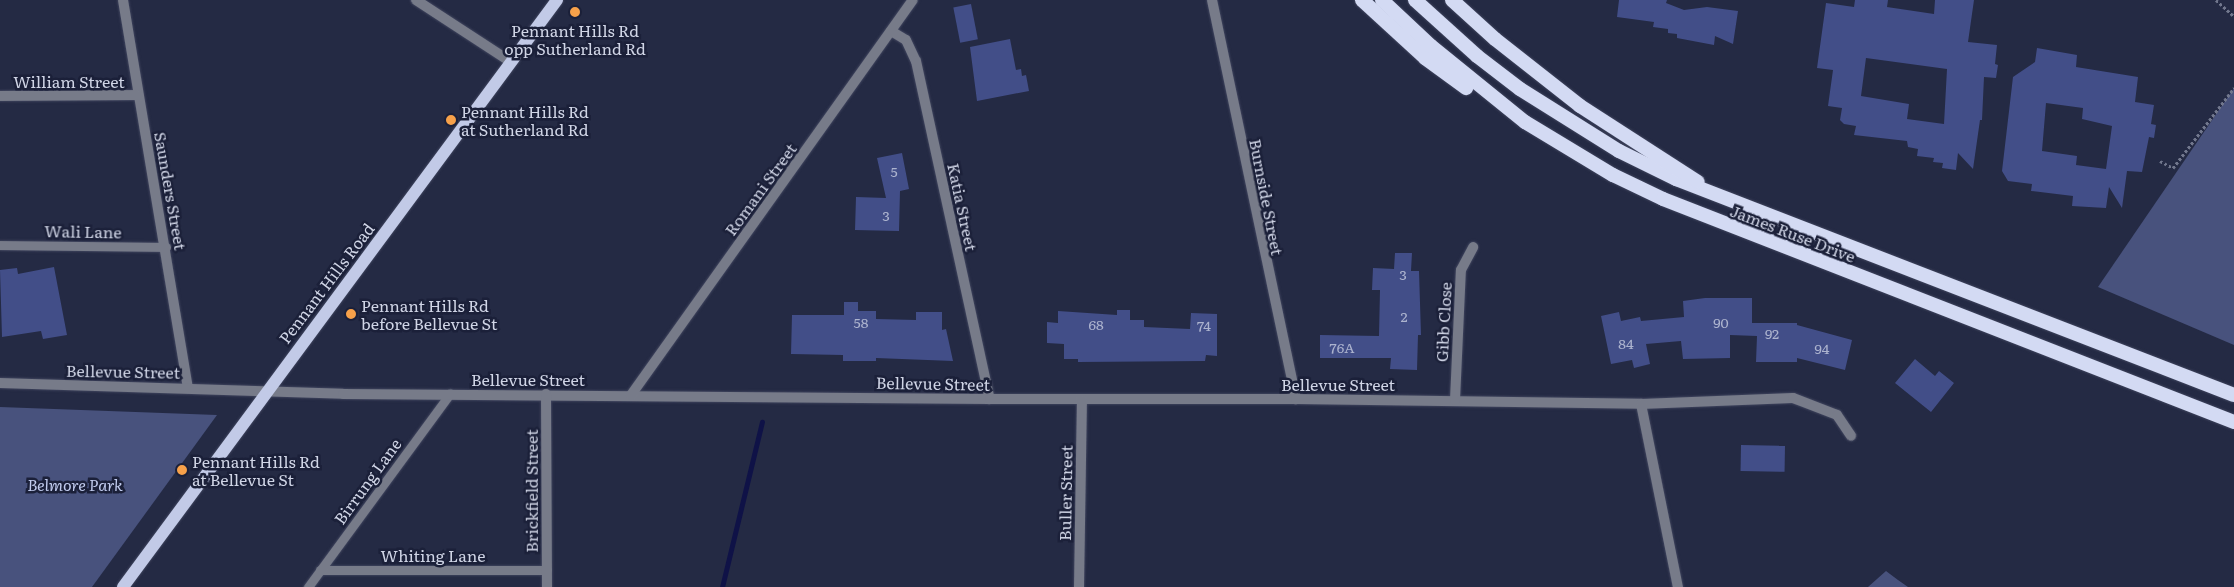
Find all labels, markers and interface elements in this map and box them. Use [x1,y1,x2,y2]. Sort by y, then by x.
marker: Pennant Hills Rd opp Sutherland Rd [569,6,581,18]
place label: Pennant Hills Rd opp Sutherland Rd [504,20,646,58]
street label: William Street [13,71,125,91]
place label: Pennant Hills Rd at Sutherland Rd [461,101,589,139]
marker: Pennant Hills Rd at Sutherland Rd [445,114,457,126]
street label: Saunders Street [151,130,191,252]
street label: Burnside Street [1246,137,1288,257]
street label: Romani Street [720,139,800,239]
street label: Katia Street [944,161,982,253]
house number: 5 [890,163,898,179]
street label: James Ruse Drive [1728,200,1858,266]
house number: 3 [882,207,890,223]
street label: Pennant Hills Road [274,219,378,347]
street label: Wali Lane [44,221,122,241]
house number: 3 [1399,266,1407,282]
street label: Gibb Close [1431,282,1455,362]
place label: Pennant Hills Rd before Bellevue St [361,295,497,333]
marker: Pennant Hills Rd before Bellevue St [345,308,357,320]
house number: 2 [1400,308,1408,324]
house number: 58 [854,314,868,330]
house number: 90 [1713,314,1729,330]
house number: 68 [1088,316,1104,332]
house number: 74 [1197,317,1211,333]
house number: 92 [1765,325,1779,341]
house number: 84 [1618,335,1634,351]
house number: 76A [1330,339,1354,355]
house number: 94 [1814,340,1830,356]
street label: Bellevue Street [66,360,180,382]
street label: Bellevue Street [471,369,585,389]
street label: Bellevue Street [876,372,990,394]
street label: Bellevue Street [1281,374,1395,394]
street label: Brickfield Street [521,429,541,553]
street label: Birrung Lane [329,434,405,528]
street label: Buller Street [1055,445,1075,541]
place label: Pennant Hills Rd at Bellevue St [192,451,320,489]
marker: Pennant Hills Rd at Bellevue St [176,464,188,476]
park label: Belmore Park [27,474,123,494]
street label: Whiting Lane [381,545,485,565]

